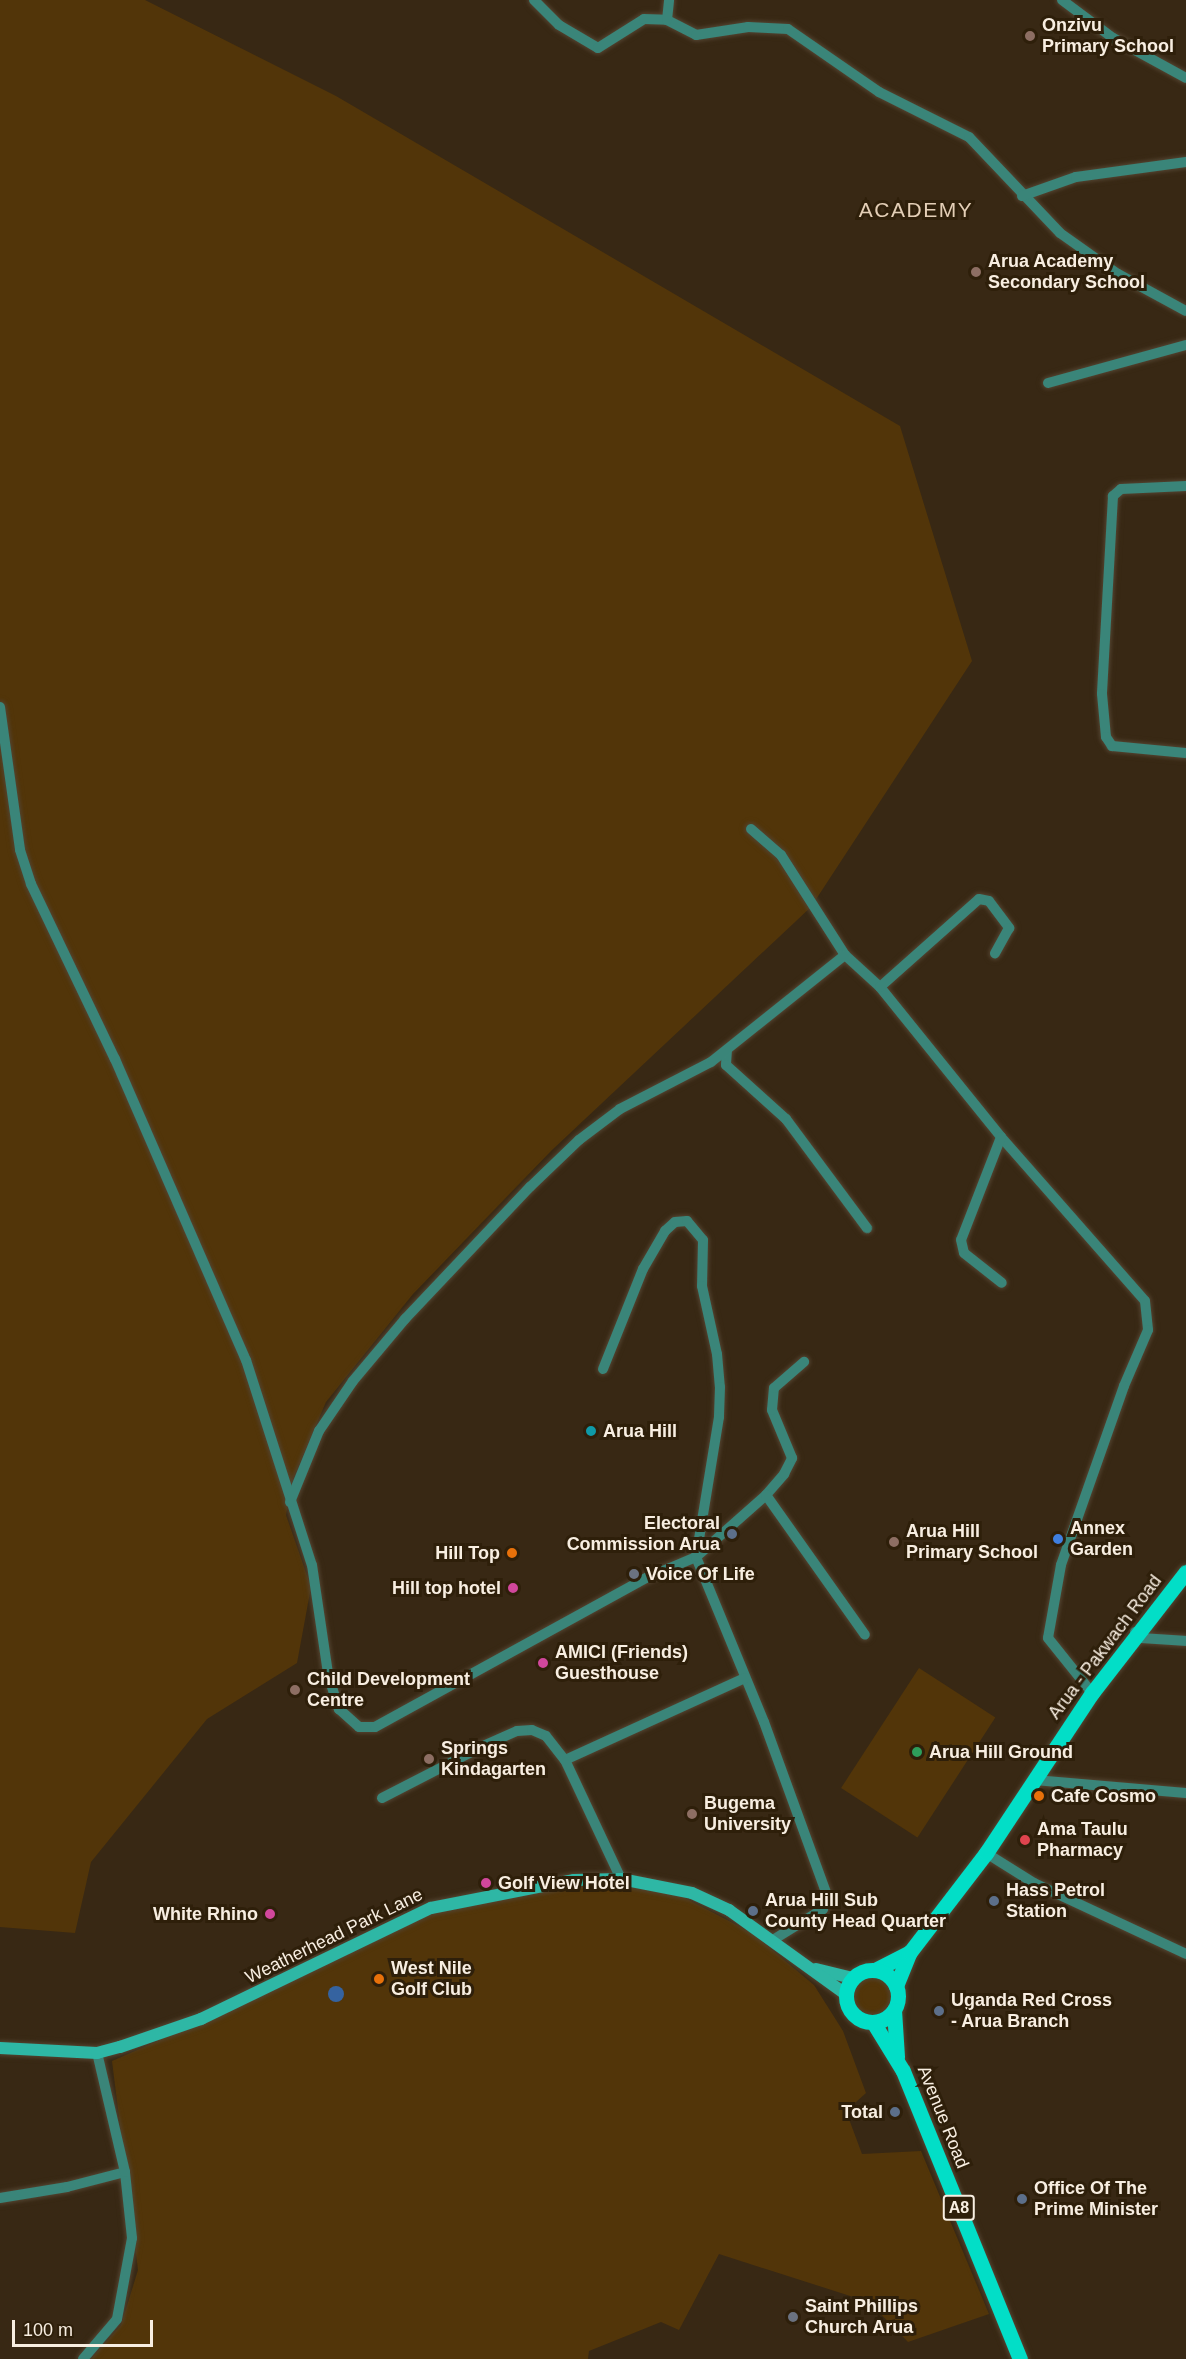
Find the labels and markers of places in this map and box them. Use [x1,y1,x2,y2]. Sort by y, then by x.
place label: Onzivu Primary School [1042,15,1174,57]
marker: Onzivu Primary School [1023,29,1037,43]
place label: Arua Academy Secondary School [988,251,1145,294]
marker: Arua Academy Secondary School [969,265,983,279]
place label: Arua Hill [603,1420,677,1442]
marker: Arua Hill [584,1424,598,1438]
place label: Electoral Commission Arua [566,1513,720,1556]
place label: Annex Garden [1070,1518,1133,1561]
place label: Arua Hill Primary School [906,1521,1038,1564]
marker: Electoral Commission Arua [725,1527,739,1541]
marker: Annex Garden [1051,1532,1065,1546]
marker: Arua Hill Primary School [887,1535,901,1549]
place label: Hill Top [435,1542,500,1564]
marker: Hill Top [505,1546,519,1560]
place label: Voice Of Life [646,1563,755,1585]
marker: Voice Of Life [627,1567,641,1581]
place label: Hill top hotel [392,1577,501,1599]
marker: Hill top hotel [506,1581,520,1595]
place label: AMICI (Friends) Guesthouse [555,1642,688,1684]
marker: AMICI (Friends) Guesthouse [536,1656,550,1670]
place label: Child Development Centre [307,1669,470,1712]
marker: Child Development Centre [288,1683,302,1697]
place label: Springs Kindagarten [441,1738,546,1780]
place label: Arua Hill Ground [929,1741,1073,1763]
marker: Arua Hill Ground [910,1745,924,1759]
marker: Springs Kindagarten [422,1752,436,1766]
place label: Cafe Cosmo [1051,1785,1156,1807]
marker: Cafe Cosmo [1032,1789,1046,1803]
place label: Bugema University [704,1793,791,1836]
marker: Bugema University [685,1807,699,1821]
place label: Ama Taulu Pharmacy [1037,1819,1128,1862]
marker: Ama Taulu Pharmacy [1018,1833,1032,1847]
place label: Golf View Hotel [498,1872,630,1894]
marker: Golf View Hotel [479,1876,493,1890]
place label: Hass Petrol Station [1006,1880,1105,1922]
place label: Arua Hill Sub County Head Quarter [765,1890,946,1932]
marker: Hass Petrol Station [987,1894,1001,1908]
place label: White Rhino [153,1903,258,1925]
marker: Arua Hill Sub County Head Quarter [746,1904,760,1918]
marker: White Rhino [263,1907,277,1921]
place label: West Nile Golf Club [391,1958,472,2000]
marker: West Nile Golf Club [372,1972,386,1986]
place label: Uganda Red Cross - Arua Branch [951,1990,1112,2032]
marker: Uganda Red Cross - Arua Branch [932,2004,946,2018]
place label: Total [841,2101,883,2123]
marker: Total [888,2105,902,2119]
place label: Office Of The Prime Minister [1034,2178,1158,2220]
marker: Office Of The Prime Minister [1015,2192,1029,2206]
place label: Saint Phillips Church Arua [805,2296,918,2338]
marker: Saint Phillips Church Arua [786,2310,800,2324]

